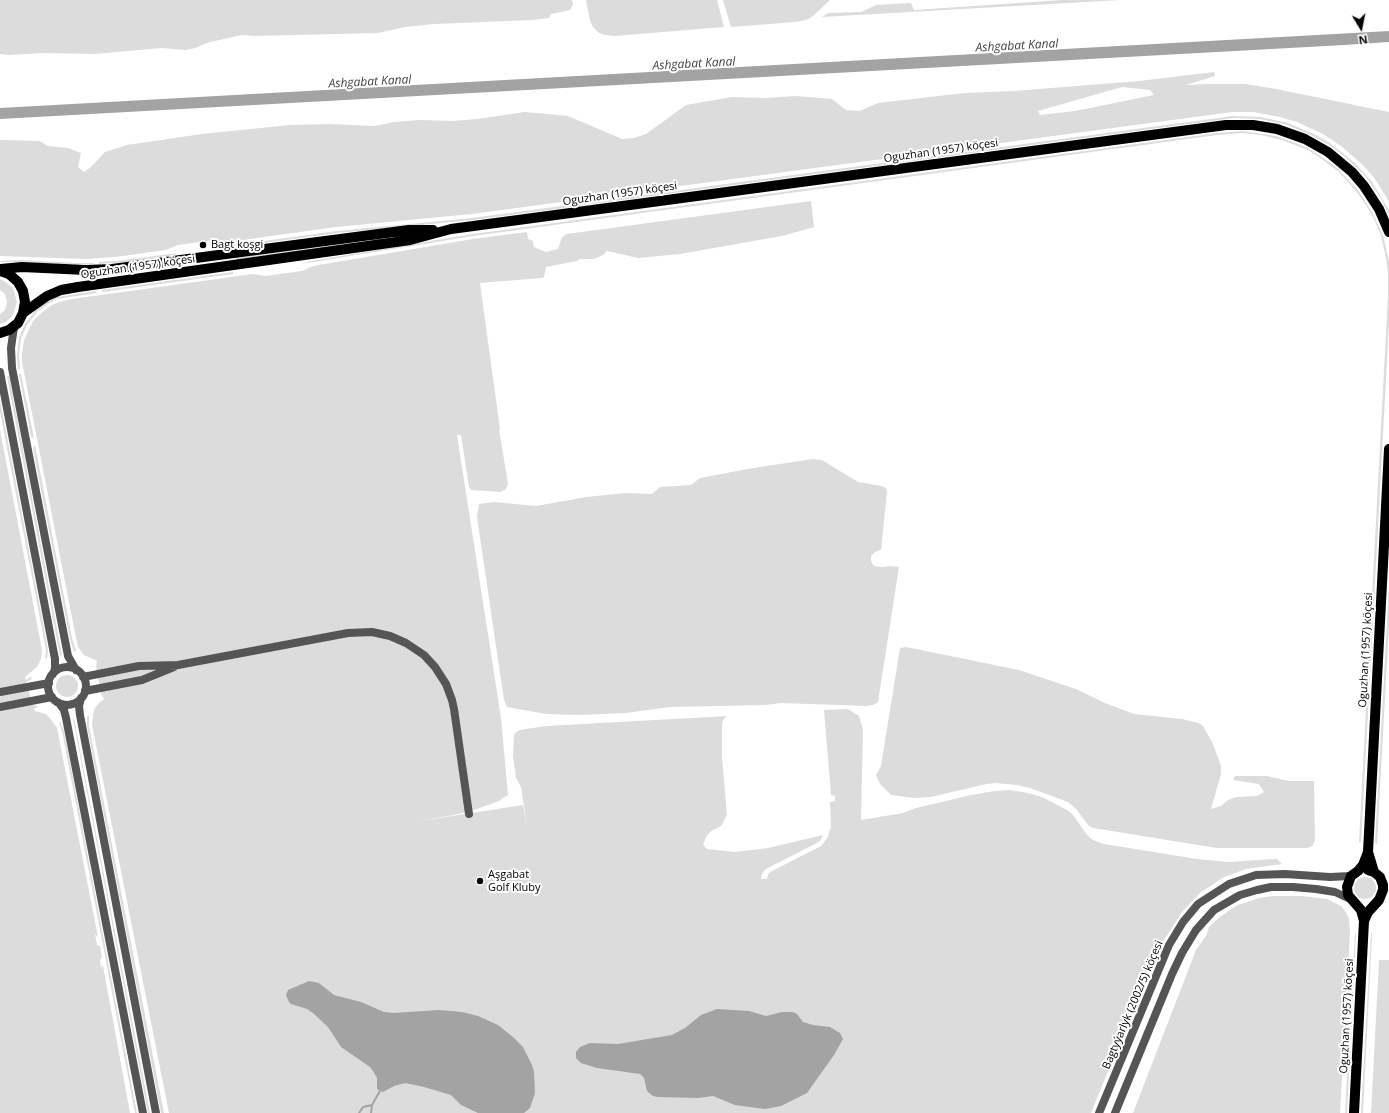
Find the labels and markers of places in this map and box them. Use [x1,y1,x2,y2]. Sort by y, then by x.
place label: Bagt koşgi [211,238,263,252]
marker: Bagt koşgi [198,240,208,250]
place label: Aşgabat Golf Kluby [488,868,540,894]
marker: Aşgabat Golf Kluby [475,876,485,886]

